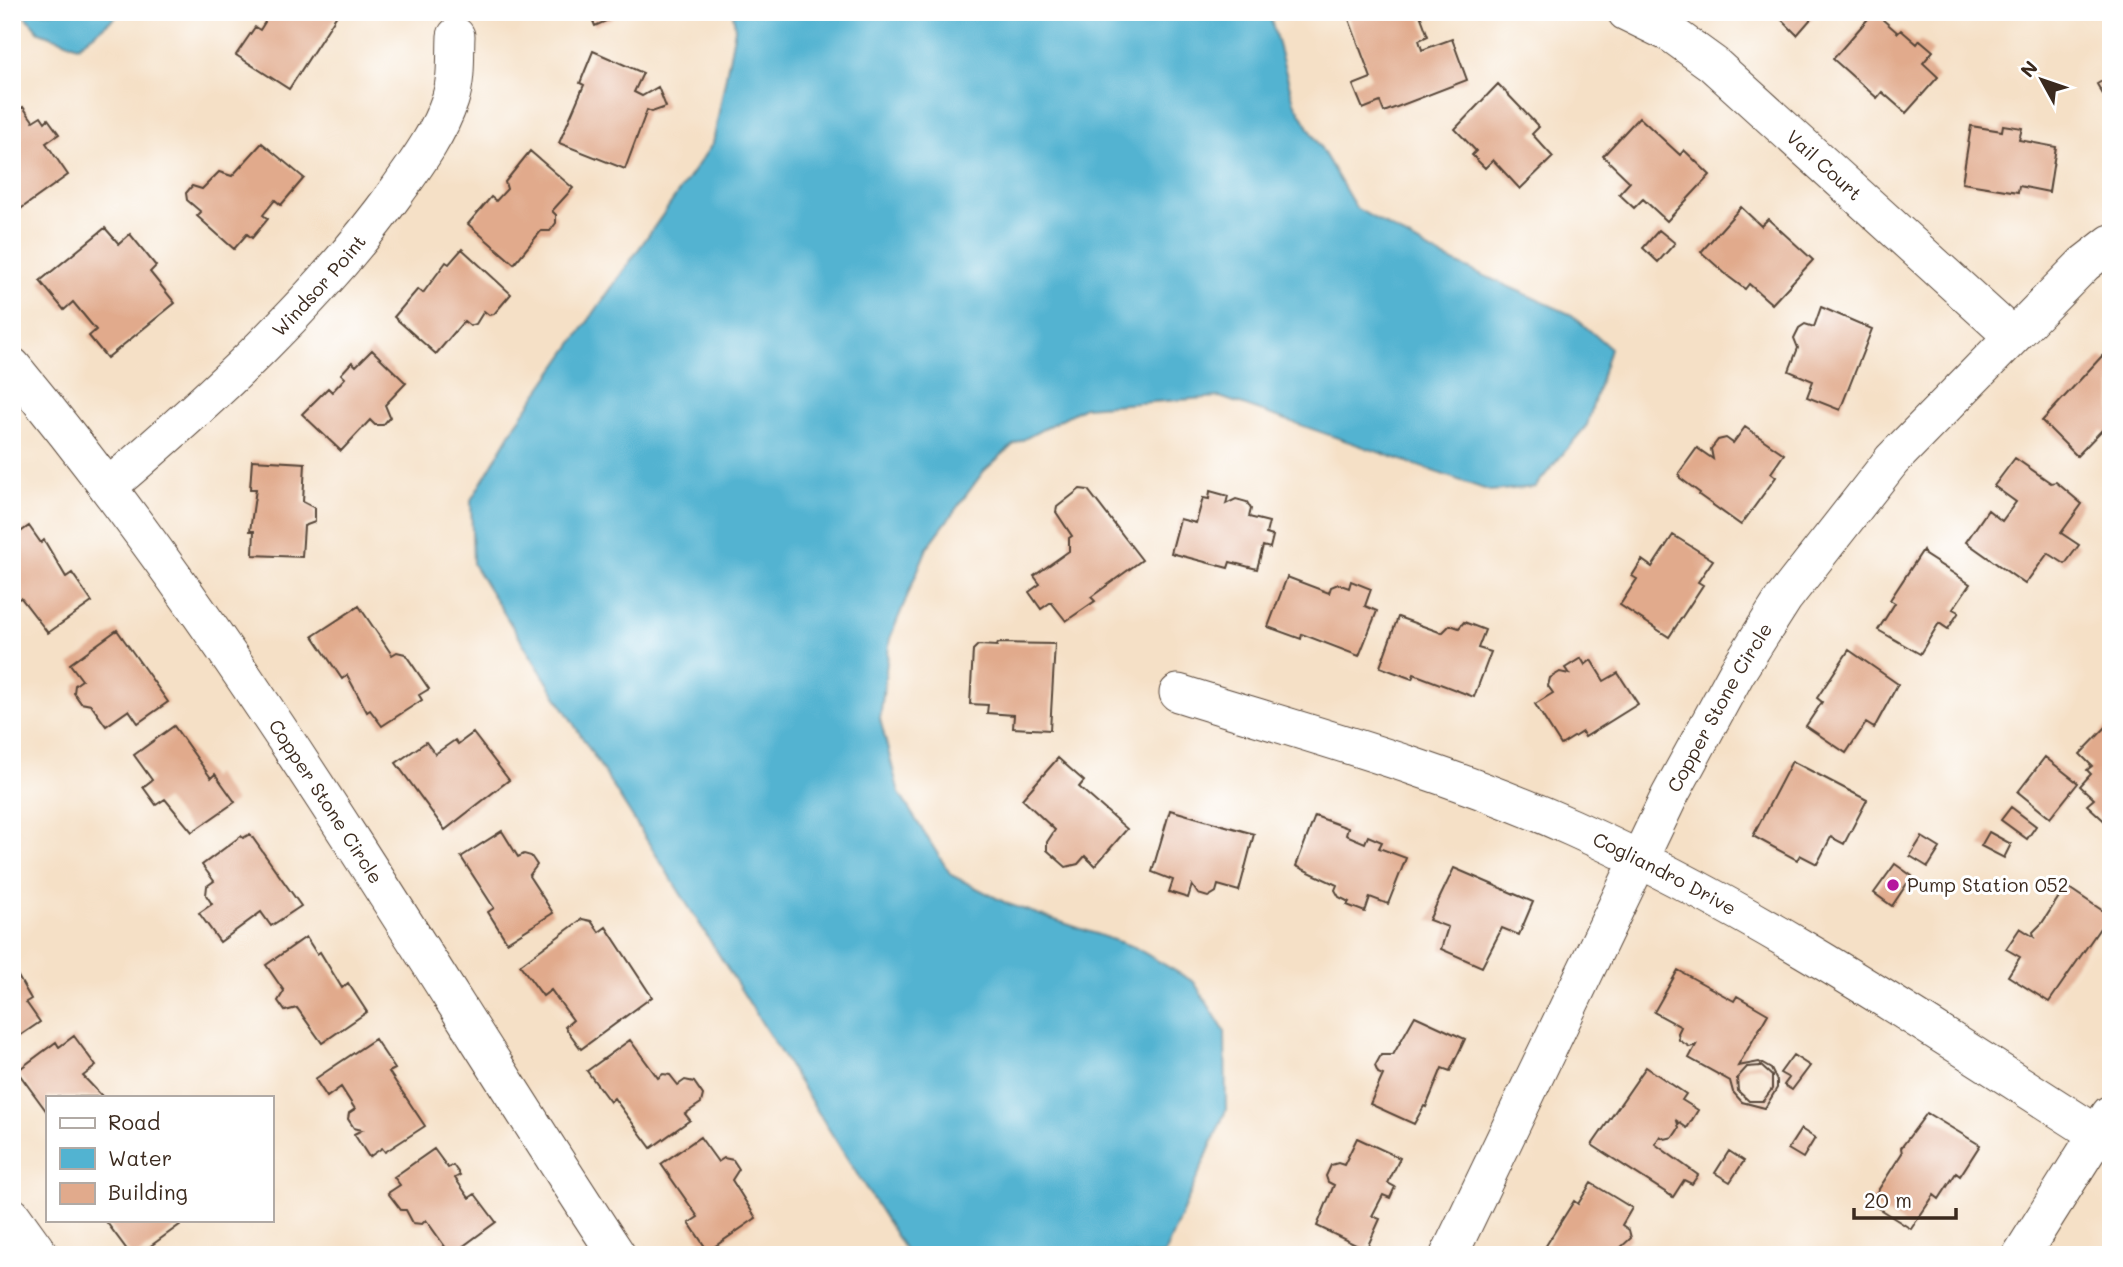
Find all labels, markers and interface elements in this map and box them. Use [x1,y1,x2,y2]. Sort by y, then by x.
north arrow [2008,46,2078,116]
text: N [2014,55,2043,82]
street label: Vail Court [1781,124,1868,206]
street label: Windsor Point [266,229,371,341]
street label: Copper Stone Circle [1661,618,1777,796]
street label: Copper Stone Circle [263,714,389,888]
street label: Cogliandro Drive [1589,826,1741,920]
place label: Pump Station 052 [1907,872,2068,897]
marker: Pump Station 052 [1885,877,1901,893]
legend [46,1096,273,1222]
text: Road [108,1108,160,1135]
text: Water [108,1144,172,1171]
scale bar [1854,1176,1955,1220]
text: Building [108,1178,188,1205]
text: 20 m [1864,1186,1912,1213]

